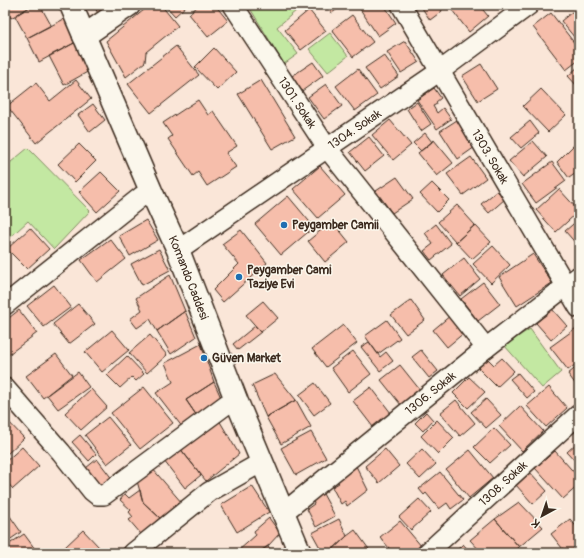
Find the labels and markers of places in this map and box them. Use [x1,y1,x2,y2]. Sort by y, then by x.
place label: Peygamber Camii [292,218,379,233]
marker: Peygamber Camii [279,220,289,230]
place label: Peygamber Cami Taziye Evi [246,263,331,292]
marker: Peygamber Cami Taziye Evi [234,272,244,282]
place label: Güven Market [212,351,282,366]
marker: Güven Market [199,353,209,363]

